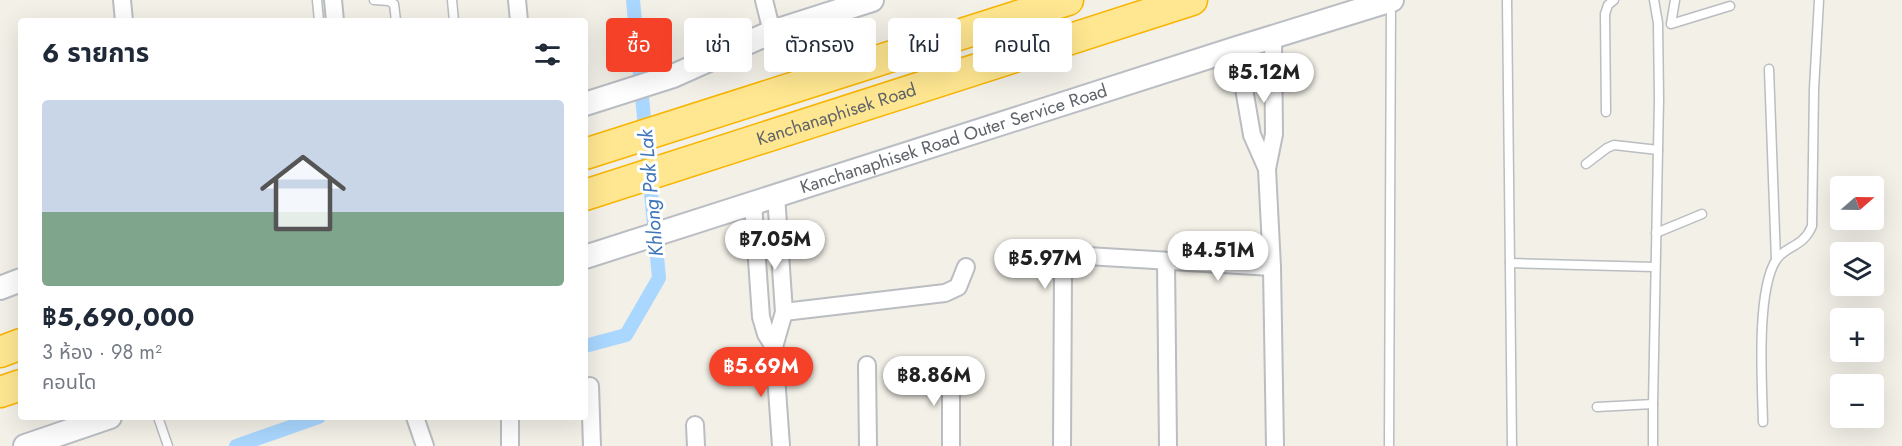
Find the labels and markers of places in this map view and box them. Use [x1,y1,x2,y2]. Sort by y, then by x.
pin: ฿5.12M [1215,53,1313,104]
pin: ฿7.05M [726,220,824,271]
pin: ฿4.51M [1169,231,1267,282]
pin: ฿5.97M [996,239,1094,290]
pin: ฿5.69M [712,347,810,398]
pin: ฿8.86M [885,356,983,407]

